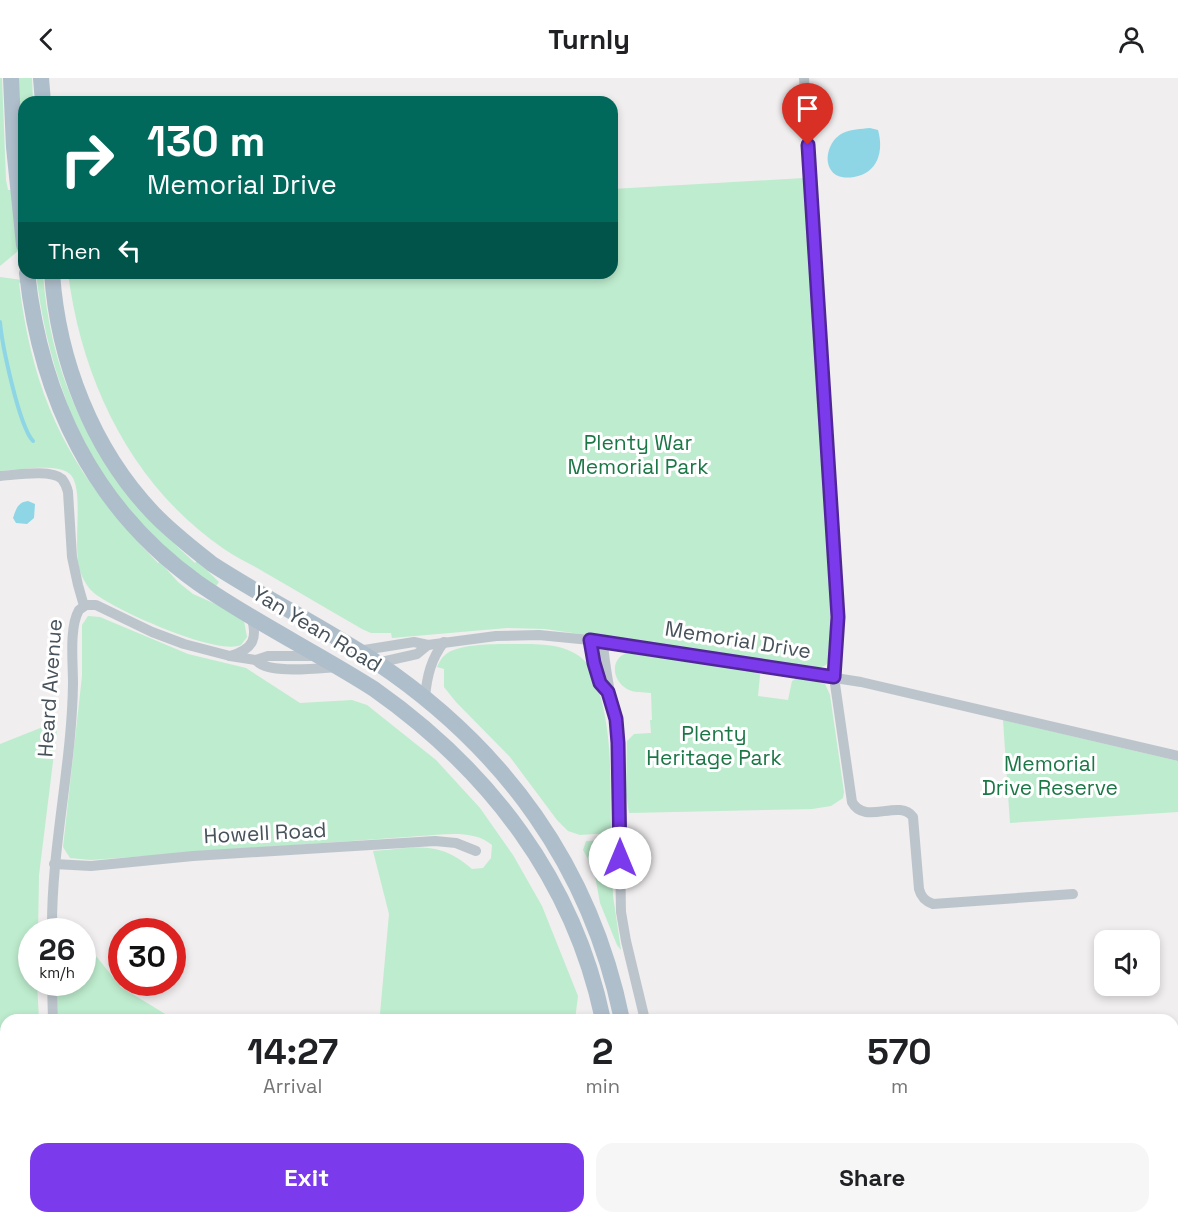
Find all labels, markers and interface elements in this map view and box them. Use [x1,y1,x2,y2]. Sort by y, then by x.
text: Turnly [548,22,630,57]
icon: back [30,23,63,56]
icon: person [1115,23,1148,56]
pin [782,83,833,145]
icon: arrive [791,92,824,125]
text: 130 m [147,115,265,168]
icon: right [48,120,126,198]
text: Memorial Drive [147,167,337,202]
icon: left [113,234,146,267]
text: Then [48,237,101,265]
park label: Plenty War Memorial Park [568,429,709,480]
street label: Yan Yean Road [248,579,387,678]
street label: Memorial Drive [663,615,813,664]
street label: Heard Avenue [31,618,68,758]
park label: Plenty Heritage Park [646,720,782,771]
park label: Memorial Drive Reserve [982,750,1118,801]
street label: Howell Road [203,816,327,849]
position arrow [588,826,652,890]
speed limit sign: 30 [108,918,186,996]
text: 26 [39,930,75,969]
map controls [1094,930,1160,996]
button: sound [1094,930,1160,996]
text: km/h [39,963,75,982]
text: 14:27 [247,1029,338,1075]
text: 2 [592,1029,613,1075]
text: 570 [867,1029,932,1075]
text: Arrival [263,1073,323,1099]
text: min [586,1073,620,1099]
text: m [891,1073,908,1099]
button: Exit [30,1143,584,1212]
button: Share [596,1143,1149,1212]

